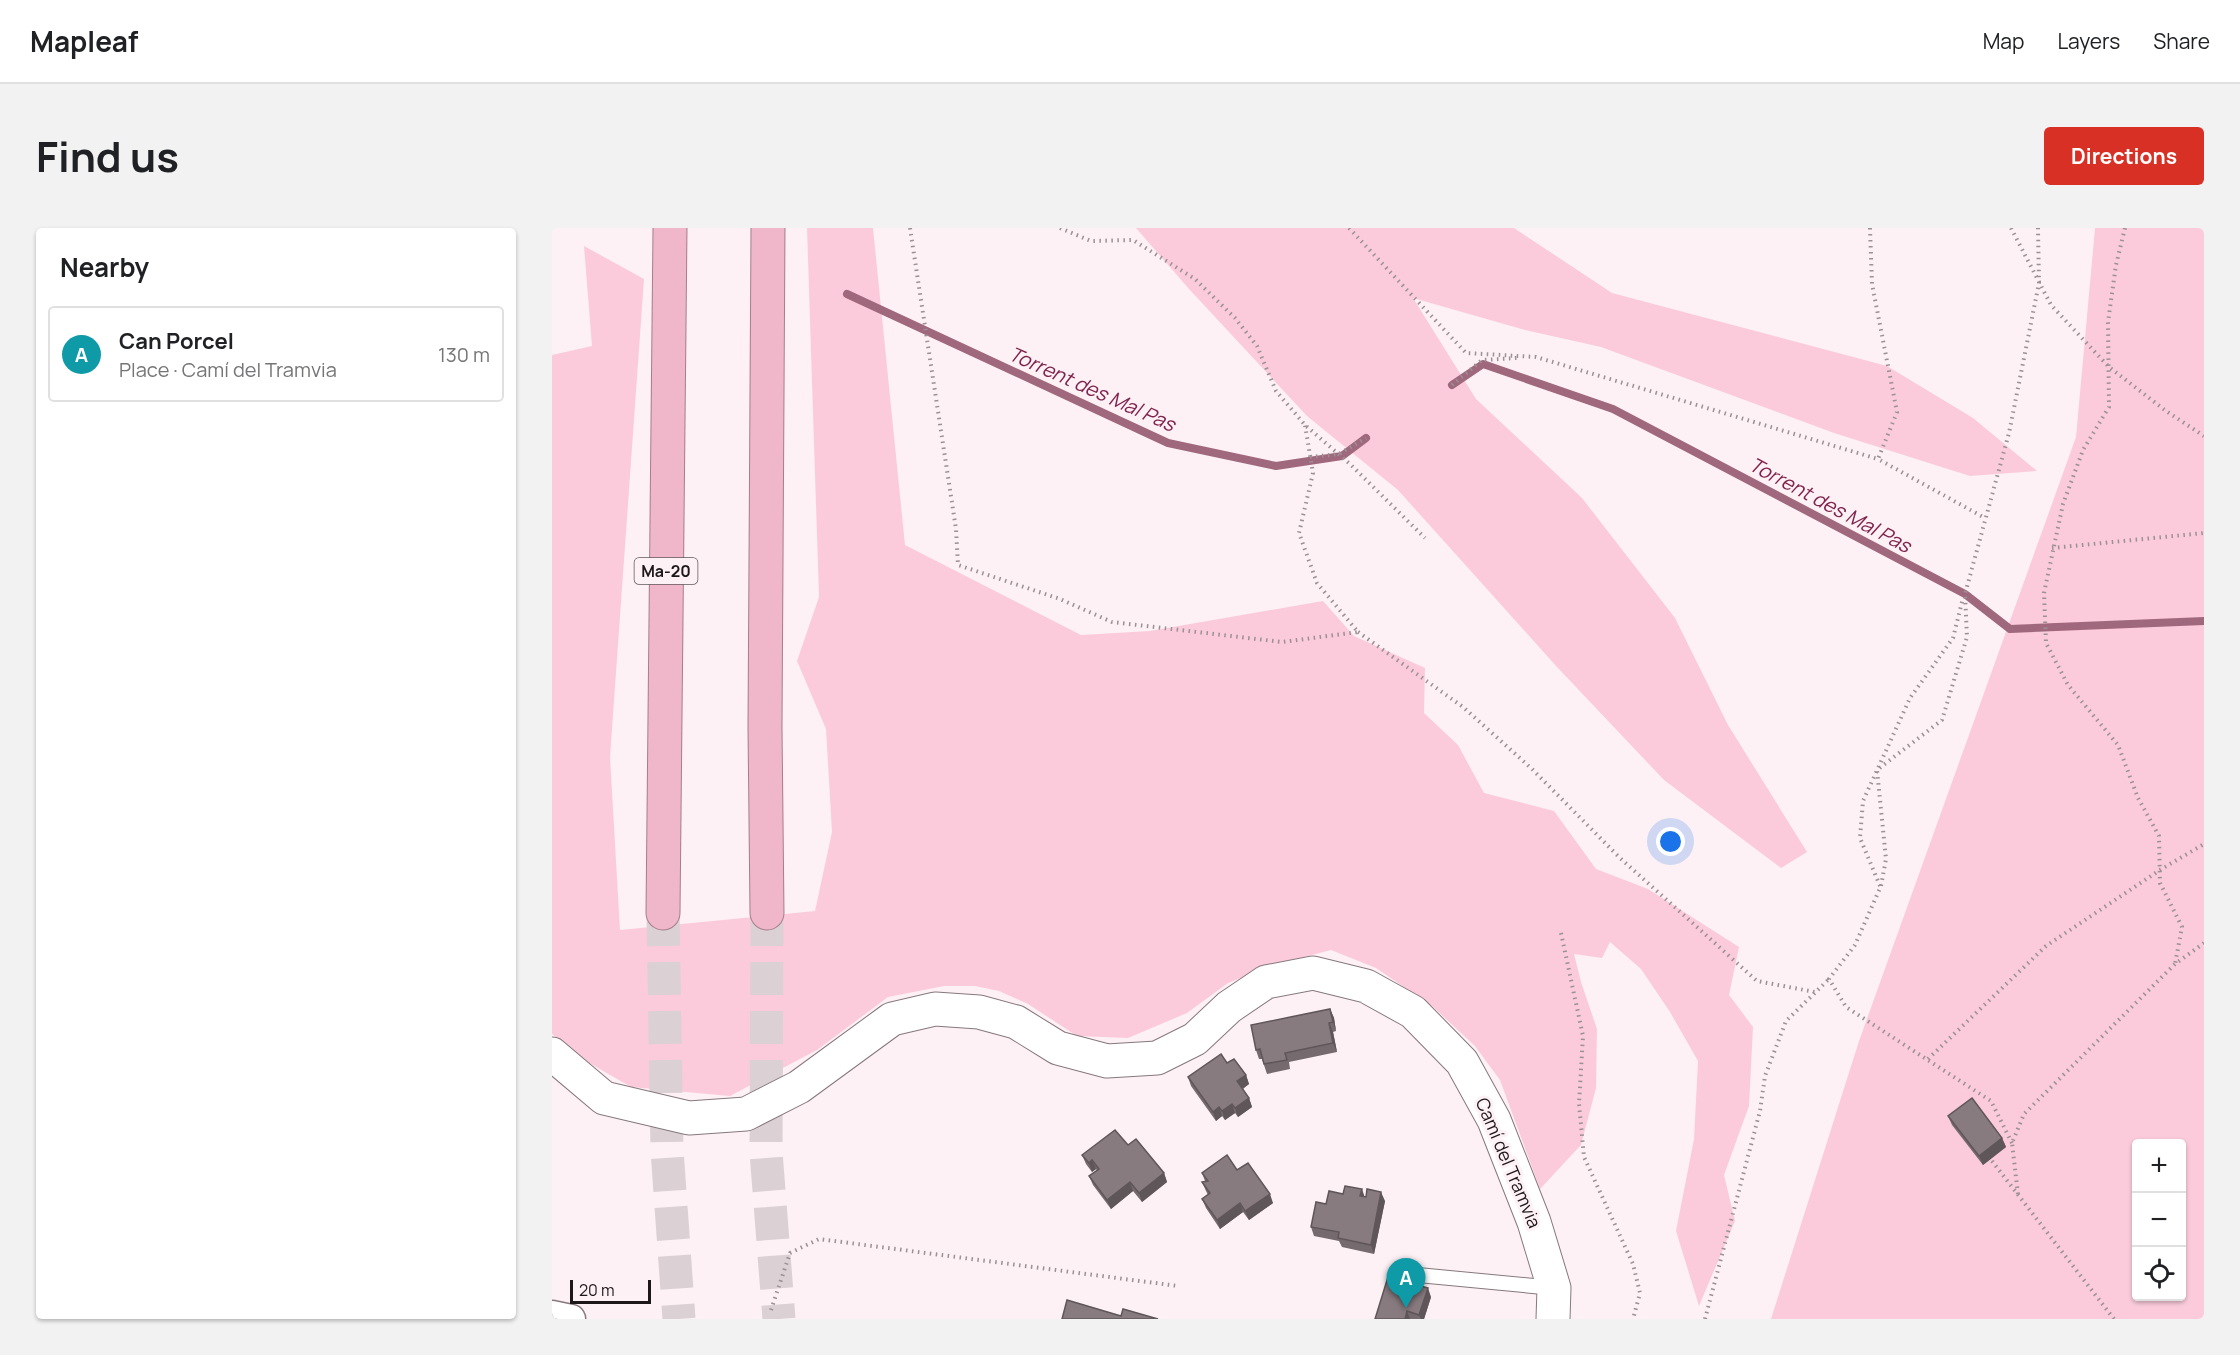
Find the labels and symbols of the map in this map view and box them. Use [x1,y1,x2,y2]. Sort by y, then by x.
water label: Torrent des Mal Pas [1005,340,1181,438]
water label: Torrent des Mal Pas [1745,450,1917,559]
road number: Ma-20 [634,558,698,584]
your location [1656,827,1685,856]
street label: Camí del Tramvia [1471,1094,1547,1232]
pin: A [1386,1258,1426,1308]
scale bar [570,1277,651,1304]

